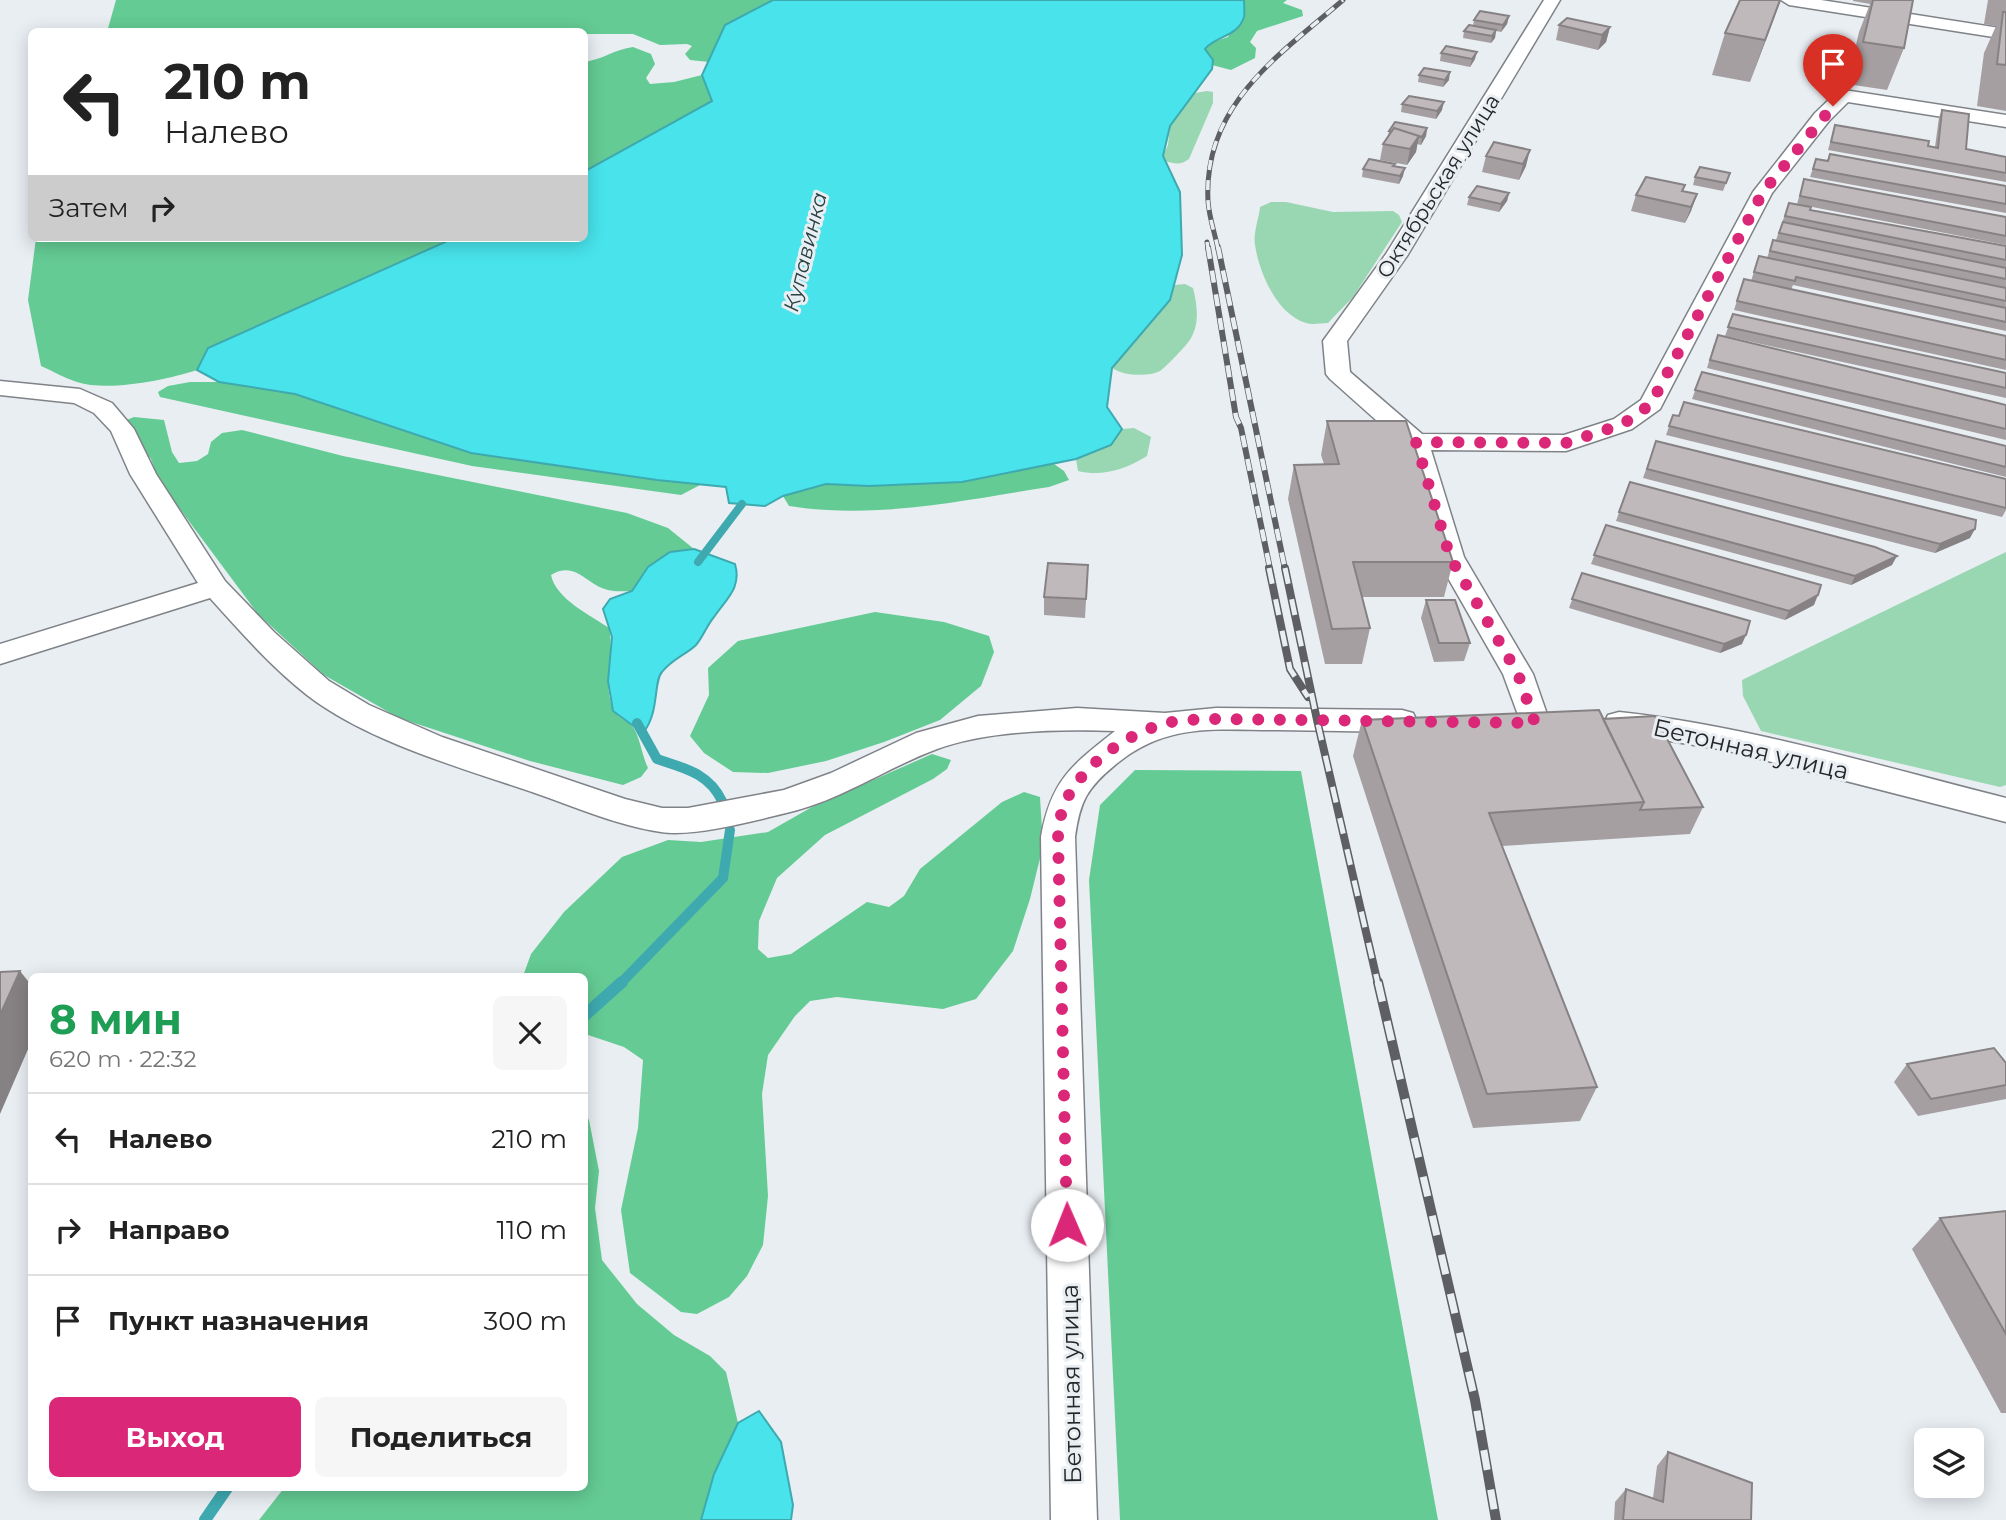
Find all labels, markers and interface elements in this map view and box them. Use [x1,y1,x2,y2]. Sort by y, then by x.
pin [1803,34,1863,106]
icon: arrive [1814,45,1852,83]
text: 210 m [164,52,311,111]
icon: left [49,56,140,147]
street label: Октябрьская улица [1371,89,1505,283]
text: Налево [164,112,289,151]
icon: right [143,189,181,227]
water label: Купавинка [778,190,832,314]
text: Затем [49,192,129,224]
street label: Бетонная улица [1650,712,1852,786]
text: 8 мин [49,993,182,1045]
button: close [493,996,567,1070]
text: 620 m · 22:32 [49,1045,196,1073]
icon: left [49,1120,87,1158]
text: Налево [108,1123,212,1155]
text: 210 m [491,1123,567,1155]
position arrow [1030,1188,1104,1262]
icon: right [49,1211,87,1249]
text: Направо [108,1214,229,1246]
text: 110 m [497,1214,567,1246]
street label: Бетонная улица [1055,1284,1087,1484]
icon: arrive [49,1302,87,1340]
text: Пункт назначения [108,1305,369,1337]
text: 300 m [484,1305,567,1337]
button: Выход [49,1397,301,1477]
button: Поделиться [315,1397,567,1477]
map controls [1914,1428,1984,1498]
button: layers [1914,1428,1984,1498]

